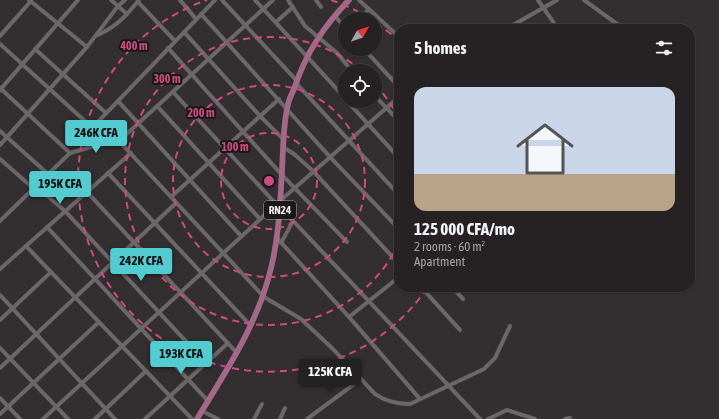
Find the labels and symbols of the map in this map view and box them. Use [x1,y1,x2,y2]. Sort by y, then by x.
north arrow [338,12,382,56]
text: 400 m [119,39,148,53]
text: 300 m [153,72,181,86]
text: 200 m [187,106,215,120]
pin: 246K CFA [55,120,137,154]
text: 100 m [221,140,249,154]
pin: 195K CFA [19,171,101,205]
centre of rings [262,174,276,188]
road number: RN24 [264,201,296,219]
pin: 242K CFA [100,248,182,282]
pin: 193K CFA [140,341,222,375]
pin: 125K CFA [289,359,371,393]

